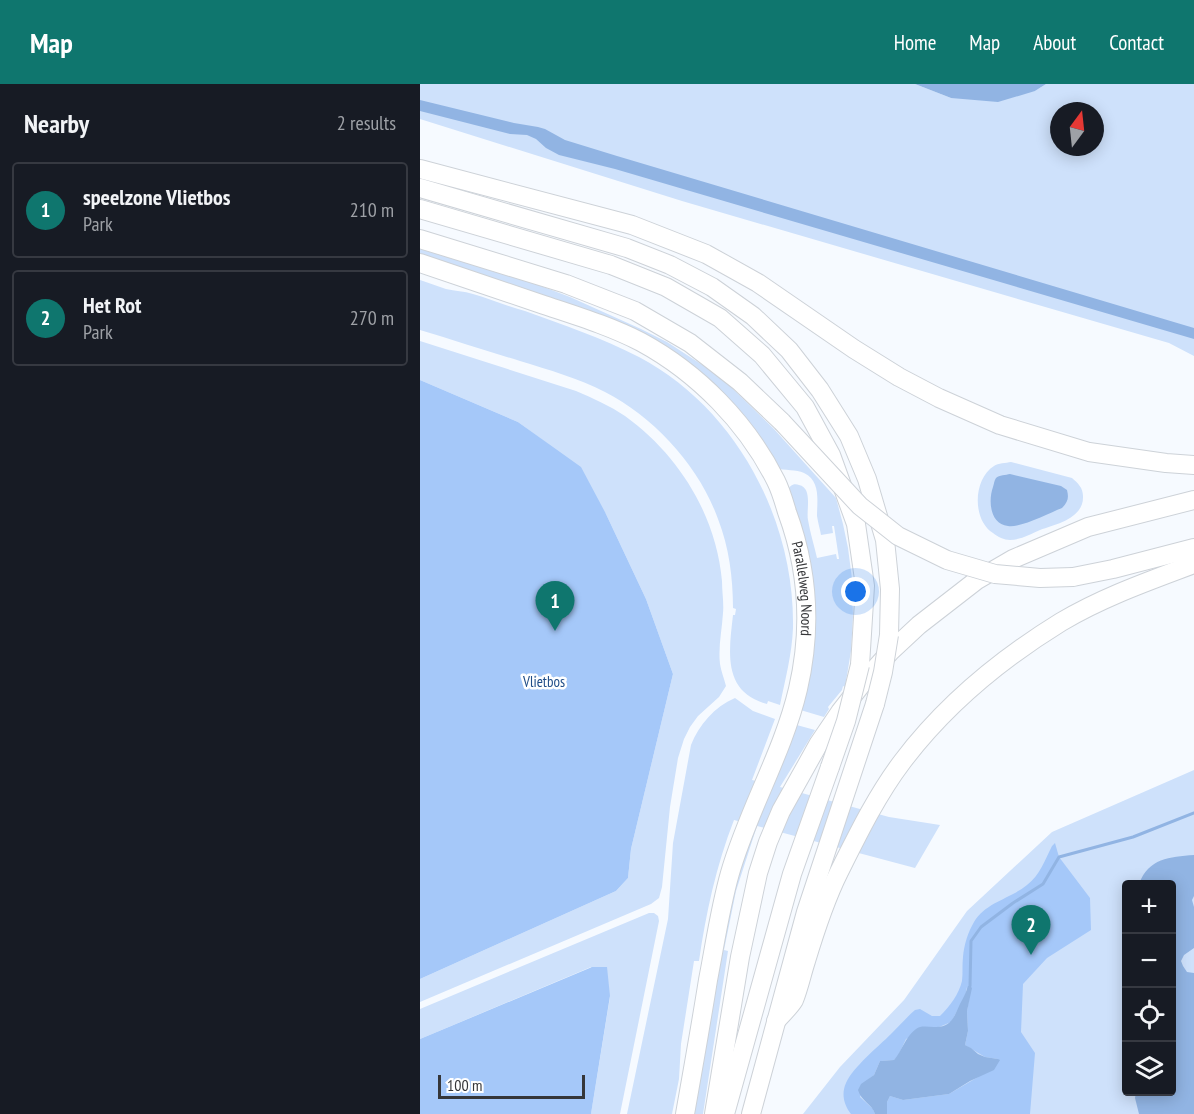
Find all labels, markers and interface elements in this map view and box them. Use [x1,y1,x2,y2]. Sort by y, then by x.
text: Map [30,24,73,61]
text: Home [894,29,936,56]
text: Map [969,29,1000,56]
text: About [1033,29,1076,56]
text: Contact [1109,29,1164,56]
north arrow [1050,102,1104,156]
text: Nearby [24,107,89,140]
text: 2 results [337,110,396,136]
text: speelzone Vlietbos [83,183,230,211]
text: 1 [41,197,50,223]
text: 210 m [350,197,394,223]
text: Park [83,211,113,237]
text: Het Rot [83,291,141,319]
text: 2 [41,305,50,331]
text: 270 m [350,305,394,331]
text: Park [83,319,113,345]
street label: Parallelweg Noord [788,539,816,636]
your location [841,577,870,606]
pin: 1 [536,582,574,631]
park label: Vlietbos [522,672,565,691]
map controls [1122,880,1176,1096]
button: + [1122,880,1176,934]
pin: 2 [1012,906,1050,955]
button: − [1122,934,1176,988]
button: locate [1122,988,1176,1042]
button: layers [1122,1042,1176,1096]
scale bar [438,1072,585,1100]
text: 100 m [447,1075,482,1095]

